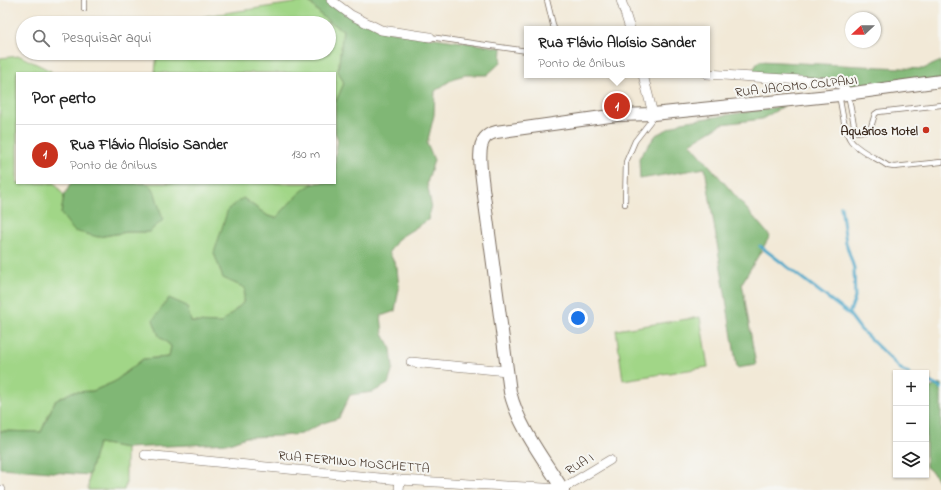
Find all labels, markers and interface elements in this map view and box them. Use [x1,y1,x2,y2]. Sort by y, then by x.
north arrow [845,12,881,48]
search box [16,16,336,60]
popup [524,26,710,78]
icon: search [30,27,52,49]
text: Pesquisar aqui [62,27,151,49]
text: Rua Flávio Aloísio Sander [538,32,696,54]
text: Ponto de ônibus [538,54,625,73]
street label: RUA JACOMO COLPANI [734,71,858,102]
text: Por perto [32,86,96,111]
pin: 1 [604,91,630,121]
place label: Aquários Motel [841,122,918,141]
marker: Aquários Motel [921,125,931,135]
text: Rua Flávio Aloísio Sander [70,134,228,156]
text: 1 [43,145,47,164]
text: 130 m [292,145,320,164]
text: Ponto de ônibus [70,156,157,175]
your location [568,308,588,328]
map controls [893,370,929,478]
button: + [893,370,929,406]
button: − [893,406,929,442]
button: layers [893,442,929,478]
street label: RUA FERMINO MOSCHETTA [277,446,430,479]
street label: RUA I [562,448,597,480]

